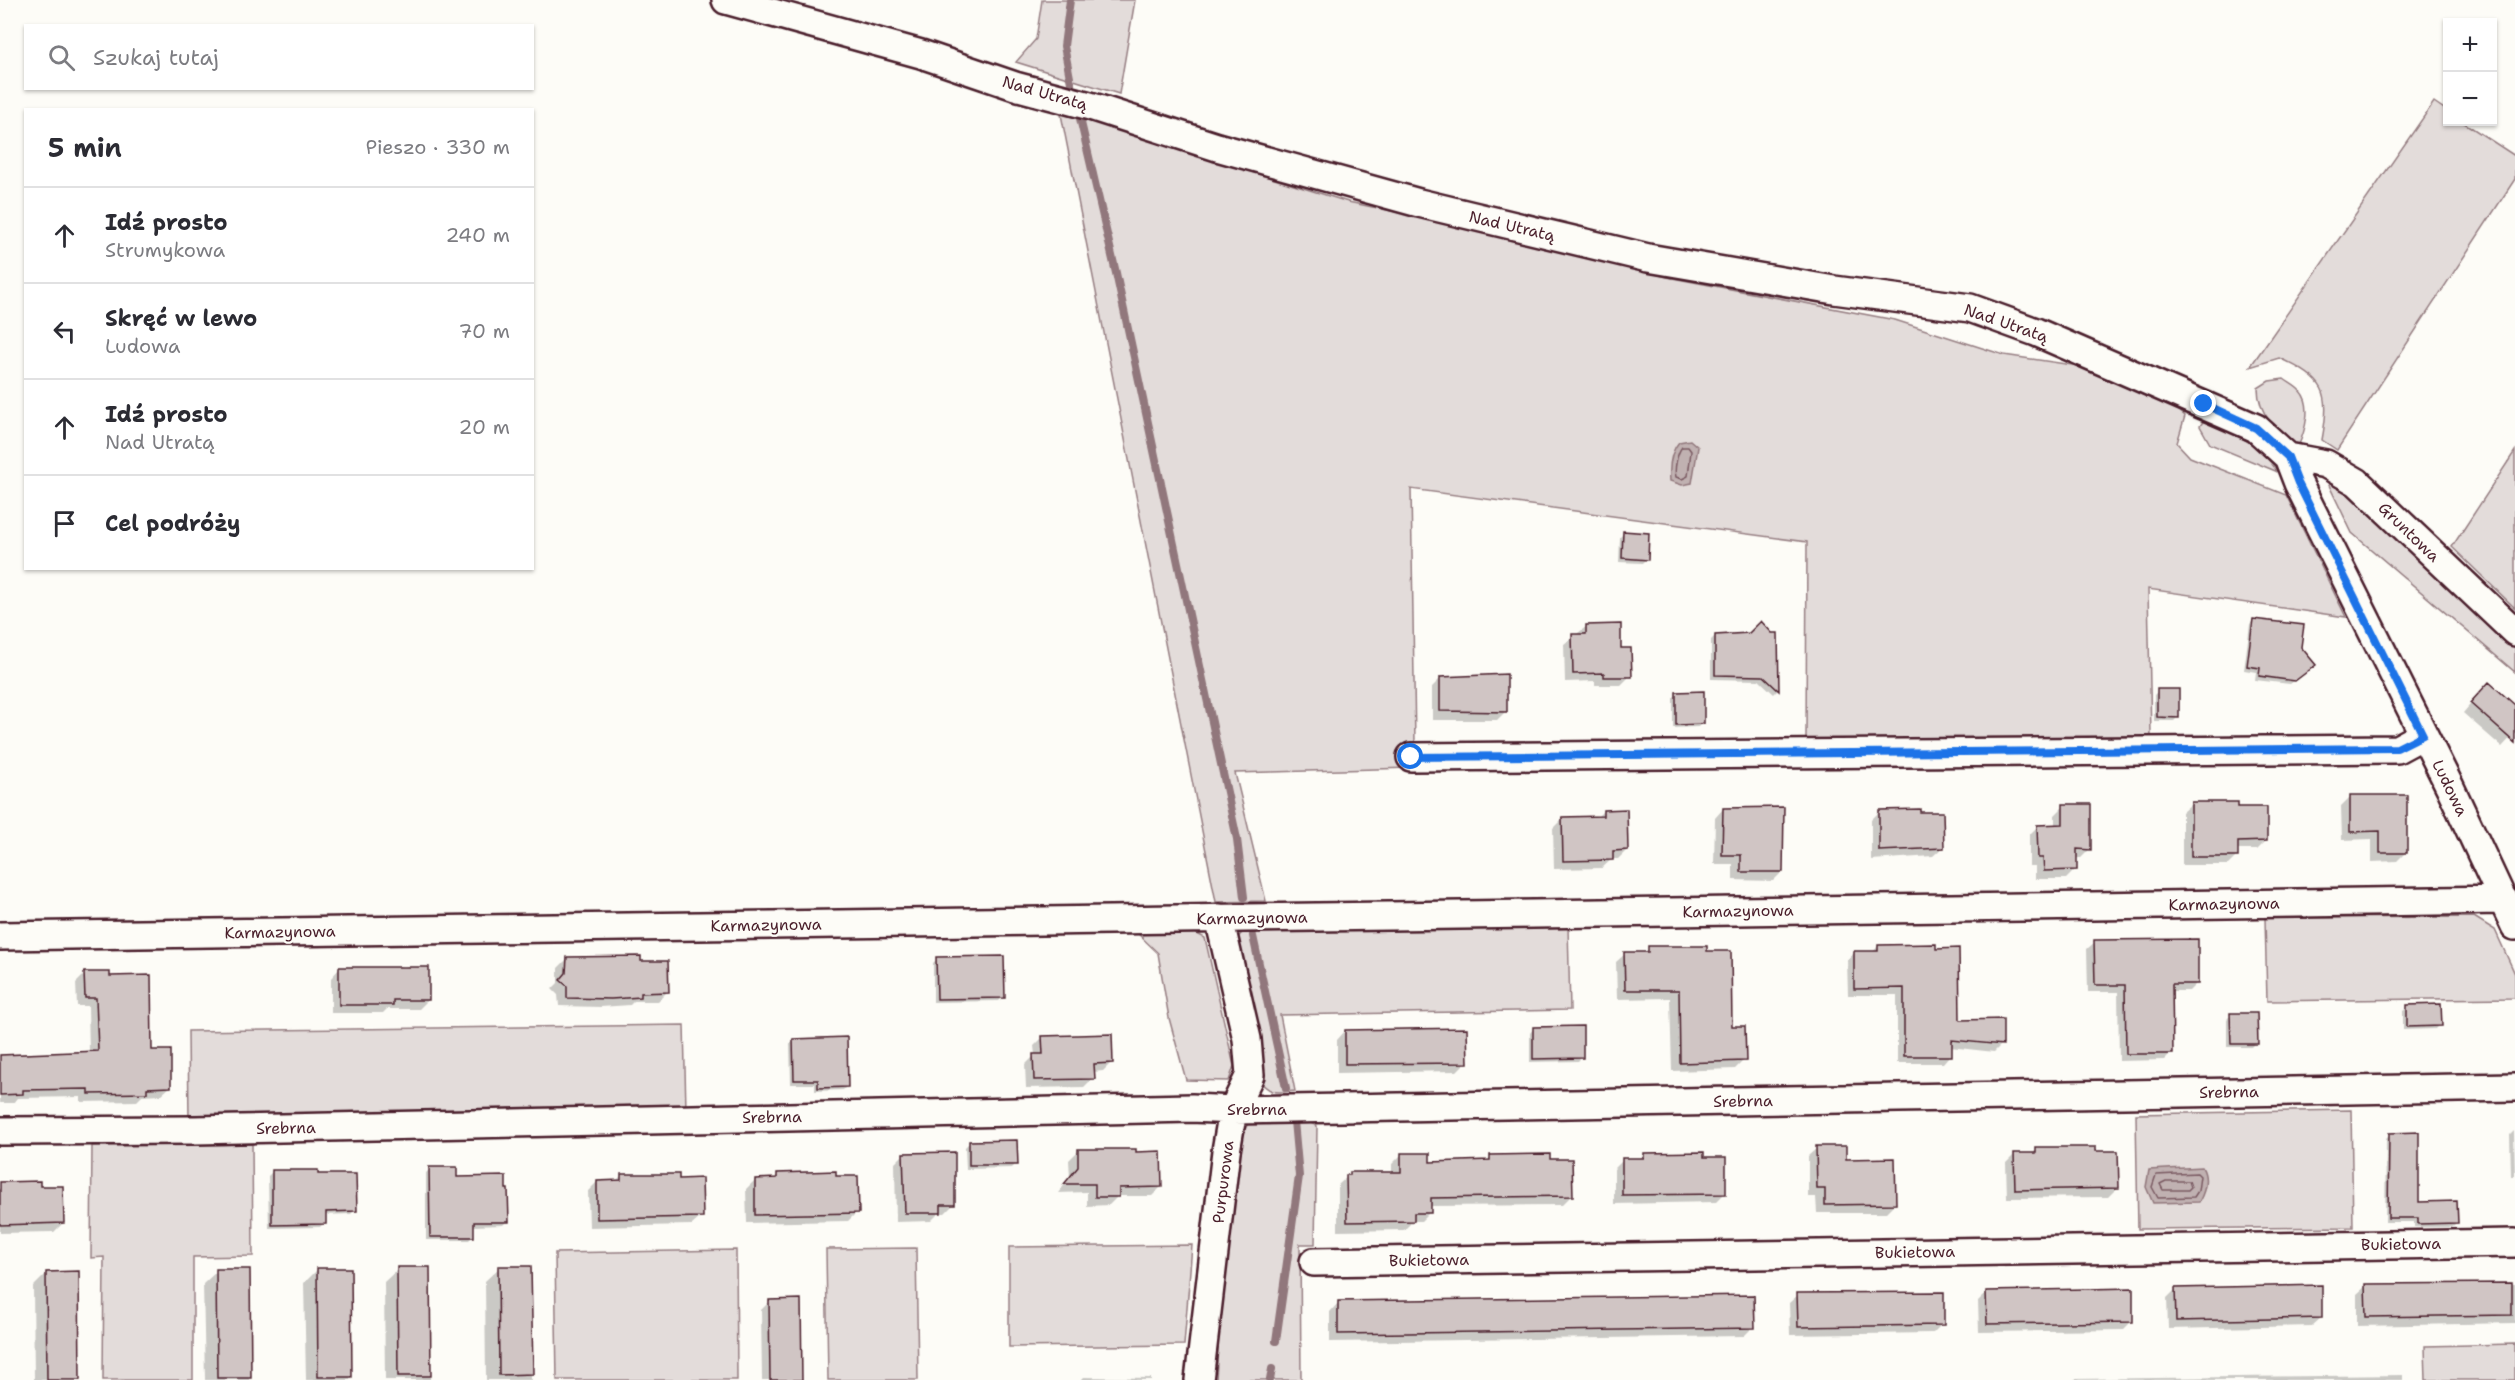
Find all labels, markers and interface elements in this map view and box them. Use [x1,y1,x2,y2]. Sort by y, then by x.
map controls [2443,18,2497,126]
button: + [2443,18,2497,72]
search box [24,24,534,90]
icon: search [45,41,78,74]
text: Szukaj tutaj [93,43,219,72]
street label: Nad Utratą [1000,71,1091,115]
button: − [2443,72,2497,126]
text: 5 min [48,130,122,165]
text: Pieszo · 330 m [365,134,510,160]
street label: Nad Utratą [1467,206,1558,246]
text: Idź prosto [105,208,228,237]
icon: ahead [48,219,81,252]
text: 240 m [445,222,510,248]
text: Strumykowa [105,237,225,263]
street label: Nad Utratą [1961,299,2052,348]
text: Skręć w lewo [105,304,257,333]
icon: left [48,315,81,348]
text: 70 m [458,318,510,344]
text: Ludowa [105,333,180,359]
route end [2190,390,2216,416]
text: Idź prosto [105,400,228,429]
icon: ahead [48,411,81,444]
text: 20 m [459,414,510,440]
text: Nad Utratą [105,429,215,455]
street label: Gruntowa [2374,497,2444,567]
icon: arrive [48,507,81,540]
text: Cel podróży [105,509,241,538]
route start [1397,743,1423,769]
street label: Ludowa [2427,756,2473,820]
street label: Karmazynowa [2168,893,2280,915]
street label: Karmazynowa [1682,900,1794,922]
street label: Karmazynowa [1196,907,1308,929]
street label: Karmazynowa [710,914,822,936]
street label: Karmazynowa [224,921,336,943]
street label: Srebrna [2199,1081,2259,1103]
street label: Srebrna [1713,1090,1773,1112]
street label: Srebrna [1227,1099,1287,1120]
street label: Srebrna [742,1106,802,1128]
street label: Srebrna [256,1117,316,1139]
street label: Purpurowa [1207,1139,1239,1225]
street label: Bukietowa [2361,1233,2441,1255]
street label: Bukietowa [1875,1241,1955,1263]
street label: Bukietowa [1389,1249,1469,1271]

